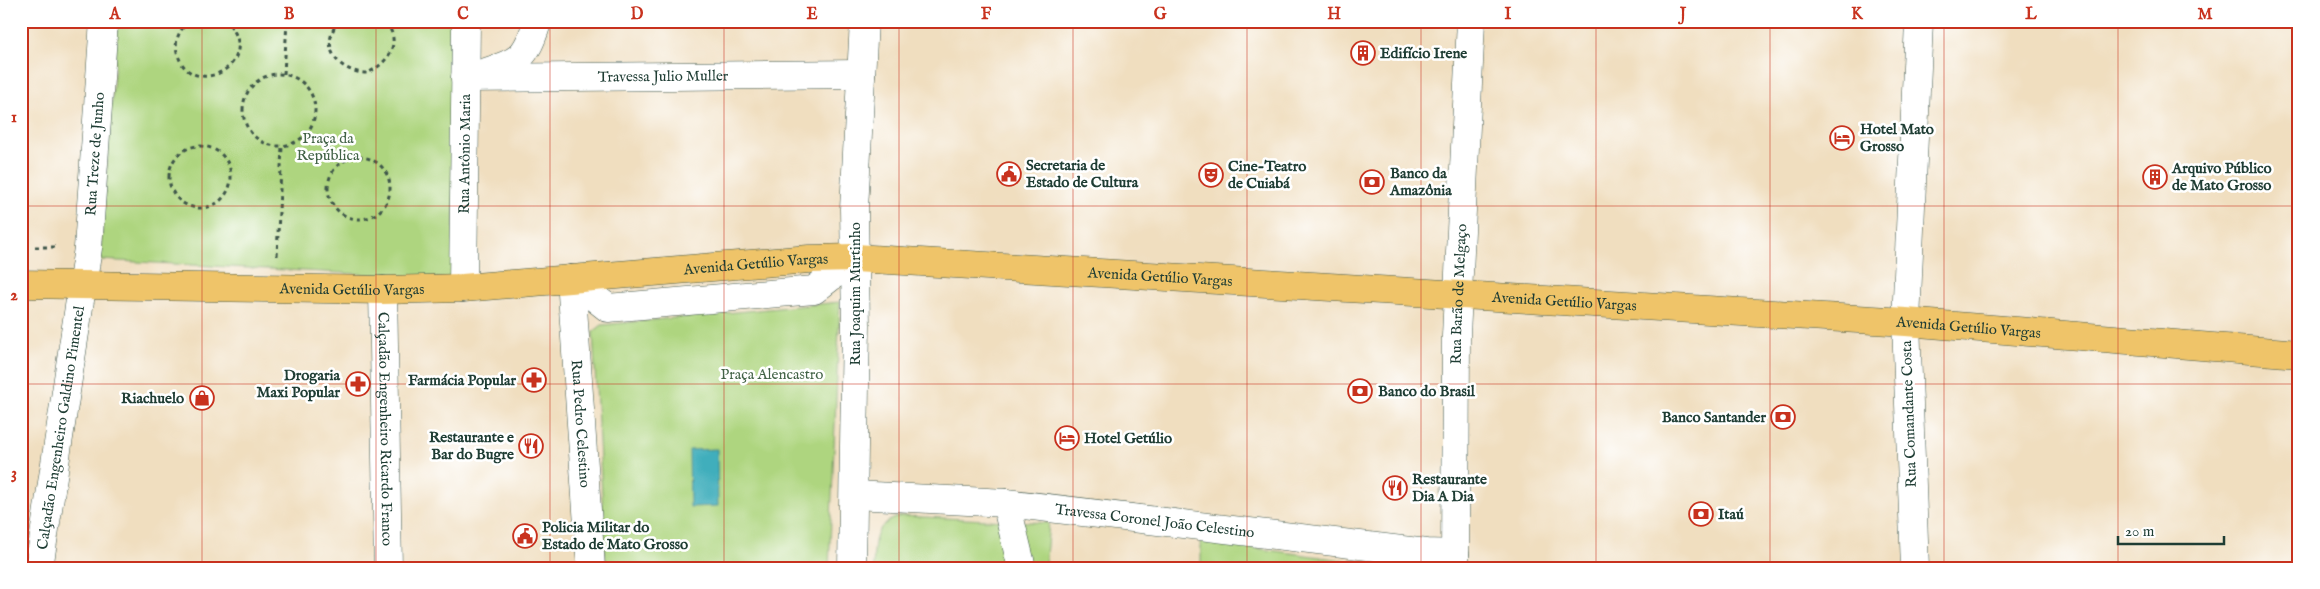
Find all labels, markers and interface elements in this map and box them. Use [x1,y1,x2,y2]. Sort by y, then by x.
text: A [109,5,122,25]
text: B [284,5,295,25]
text: C [457,5,469,25]
text: D [631,5,644,25]
text: E [806,5,818,25]
text: F [981,5,992,25]
text: G [1154,5,1167,25]
text: H [1327,5,1341,25]
text: I [1505,5,1512,25]
text: J [1678,5,1687,25]
text: K [1851,5,1864,25]
text: L [2025,5,2037,25]
text: M [2197,5,2213,25]
building icon: Edifício Irene [1350,40,1376,66]
place label: Edifício Irene [1380,44,1467,63]
street label: Travessa Julio Muller [598,66,729,86]
street label: Rua Treze de Junho [81,91,108,216]
street label: Rua Antônio Maria [454,93,475,214]
text: 1 [11,108,17,128]
place label: Hotel Mato Grosso [1860,120,1934,156]
hotel icon: Hotel Mato Grosso [1829,125,1855,151]
park label: Praça da República [297,129,360,165]
place label: Secretaria de Estado de Cultura [1026,156,1139,192]
place label: Cine-Teatro de Cuiabá [1228,157,1306,193]
place label: Arquivo Público de Mato Grosso [2171,159,2272,195]
public building icon: Secretaria de Estado de Cultura [996,161,1022,187]
theatre icon: Cine-Teatro de Cuiabá [1198,162,1224,188]
place label: Banco da Amazônia [1389,164,1452,200]
building icon: Arquivo Público de Mato Grosso [2142,164,2168,190]
bank icon: Banco da Amazônia [1359,169,1385,195]
street label: Rua Joaquim Murtinho [846,222,865,366]
street label: Rua Barão de Melgaço [1446,223,1471,365]
street label: Avenida Getúlio Vargas [682,249,828,279]
street label: Avenida Getúlio Vargas [1086,263,1233,290]
street label: Avenida Getúlio Vargas [278,279,425,300]
text: 2 [10,286,18,306]
street label: Avenida Getúlio Vargas [1490,287,1637,315]
street label: Calçadão Engenheiro Galdino Pimentel [32,304,89,551]
street label: Calçadão Engenheiro Ricardo Franco [374,312,397,546]
street label: Avenida Getúlio Vargas [1895,312,2042,342]
street label: Rua Comandante Costa [1897,340,1921,488]
street label: Rua Pedro Celestino [567,359,595,488]
park label: Praça Alencastro [721,365,823,384]
place label: Drogaria Maxi Popular [256,366,341,402]
pharmacy icon: Farmácia Popular [521,367,547,393]
pharmacy icon: Drogaria Maxi Popular [345,371,371,397]
place label: Farmácia Popular [408,371,516,390]
bank icon: Banco do Brasil [1347,378,1373,404]
place label: Banco do Brasil [1378,382,1476,401]
shop icon: Riachuelo [189,385,215,411]
place label: Riachuelo [121,389,184,408]
bank icon: Banco Santander [1770,404,1796,430]
place label: Banco Santander [1662,408,1766,427]
hotel icon: Hotel Getúlio [1054,425,1080,451]
place label: Restaurante e Bar do Bugre [429,428,514,464]
place label: Hotel Getúlio [1084,429,1172,448]
restaurant icon: Restaurante e Bar do Bugre [518,433,544,459]
text: 3 [11,464,17,484]
place label: Restaurante Dia A Dia [1412,470,1487,506]
restaurant icon: Restaurante Dia A Dia [1382,475,1408,501]
street label: Travessa Coronel João Celestino [1054,499,1256,542]
bank icon: Itaú [1688,501,1714,527]
place label: Itaú [1718,505,1744,524]
scale bar [2118,514,2224,546]
place label: Policia Militar do Estado de Mato Grosso [542,518,688,554]
text: 20 m [2125,522,2155,541]
public building icon: Policia Militar do Estado de Mato Grosso [512,523,538,549]

